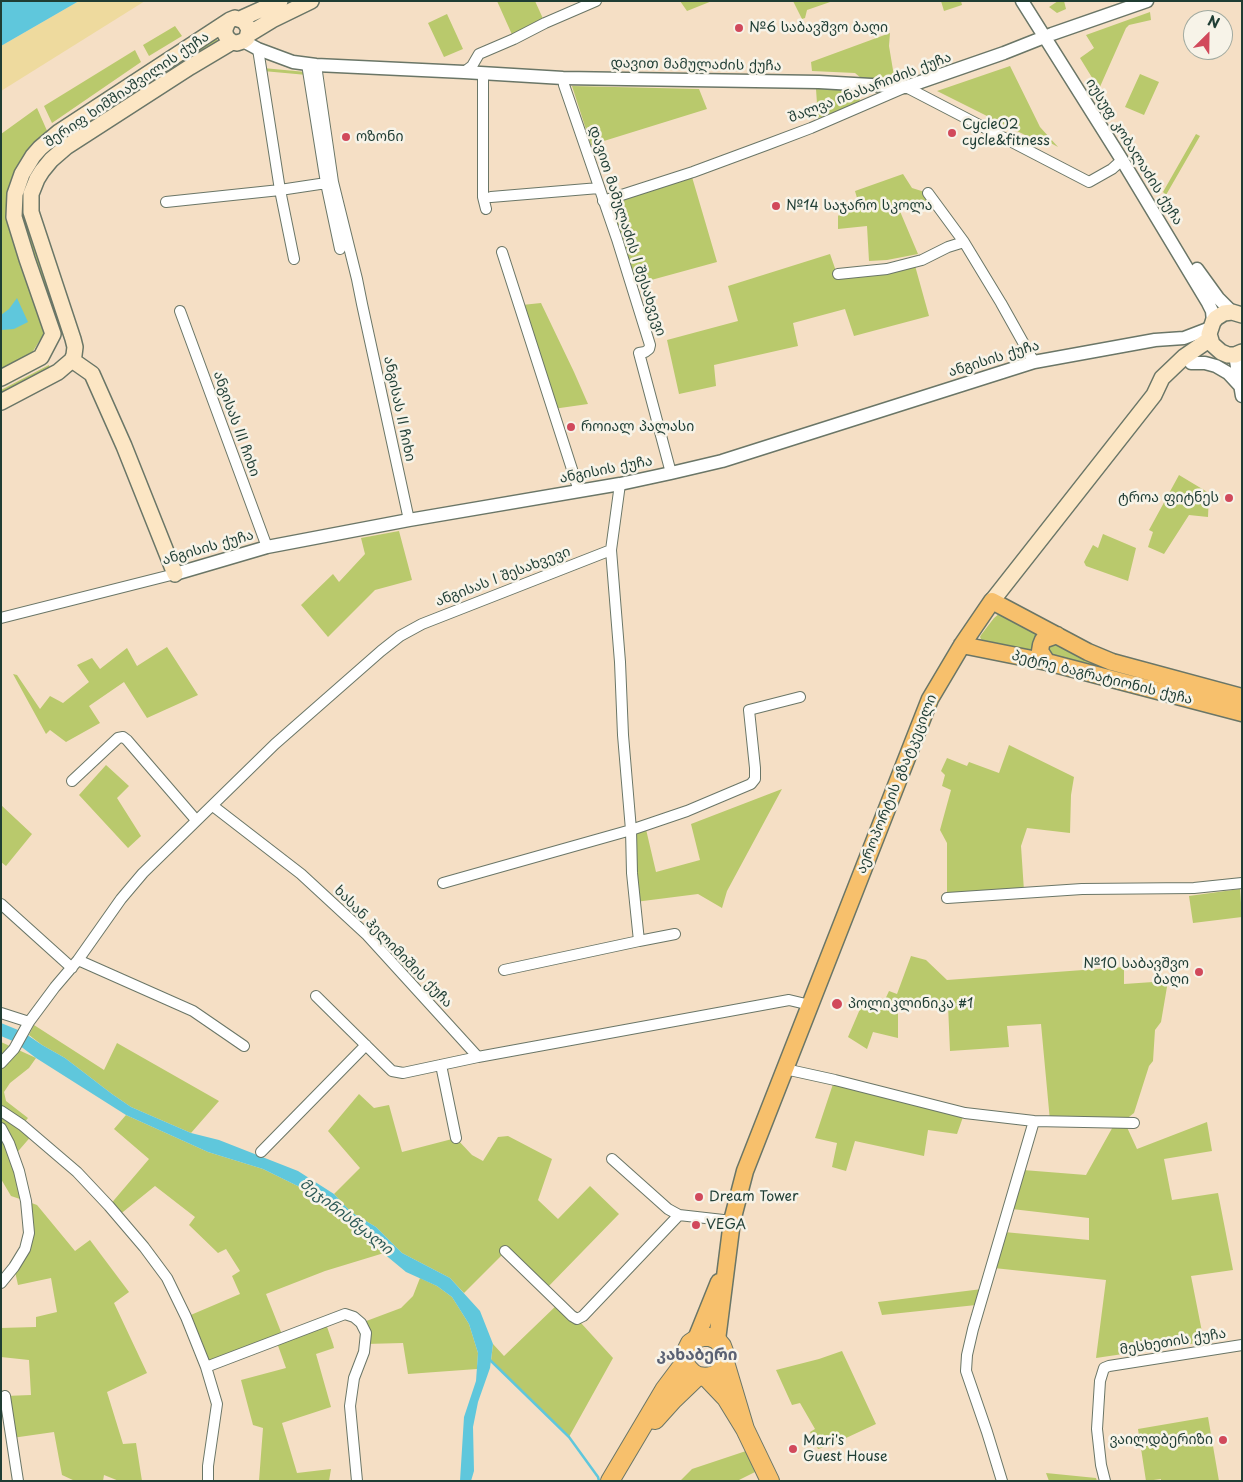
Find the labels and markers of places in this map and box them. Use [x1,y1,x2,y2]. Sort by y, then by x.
place label: №6 საბავშვო ბაღი [749,20,888,36]
marker: №6 საბავშვო ბაღი [733,22,745,34]
place label: CycleO2 cycle&fitness [962,117,1050,150]
marker: CycleO2 cycle&fitness [946,127,958,139]
place label: ოზონი [356,129,404,145]
marker: ოზონი [340,131,352,143]
place label: №14 საჯარო სკოლა [786,198,932,214]
marker: №14 საჯარო სკოლა [770,200,782,212]
place label: როიალ პალასი [581,419,694,435]
marker: როიალ პალასი [565,421,577,433]
place label: ტროა ფიტნეს [1118,490,1219,506]
marker: ტროა ფიტნეს [1223,492,1235,504]
place label: №10 საბავშვო ბაღი [1083,956,1189,989]
marker: №10 საბავშვო ბაღი [1193,966,1205,978]
place label: პოლიკლინიკა #1 [848,996,973,1012]
marker: პოლიკლინიკა #1 [830,997,844,1011]
place label: Dream Tower [709,1189,799,1205]
marker: Dream Tower [693,1191,705,1203]
place label: VEGA [706,1217,746,1233]
marker: VEGA [690,1219,702,1231]
place label: ვაილდბერიზი [1109,1432,1213,1448]
place label: Mari's Guest House [803,1433,888,1465]
marker: ვაილდბერიზი [1217,1434,1229,1446]
marker: Mari's Guest House [787,1443,799,1455]

